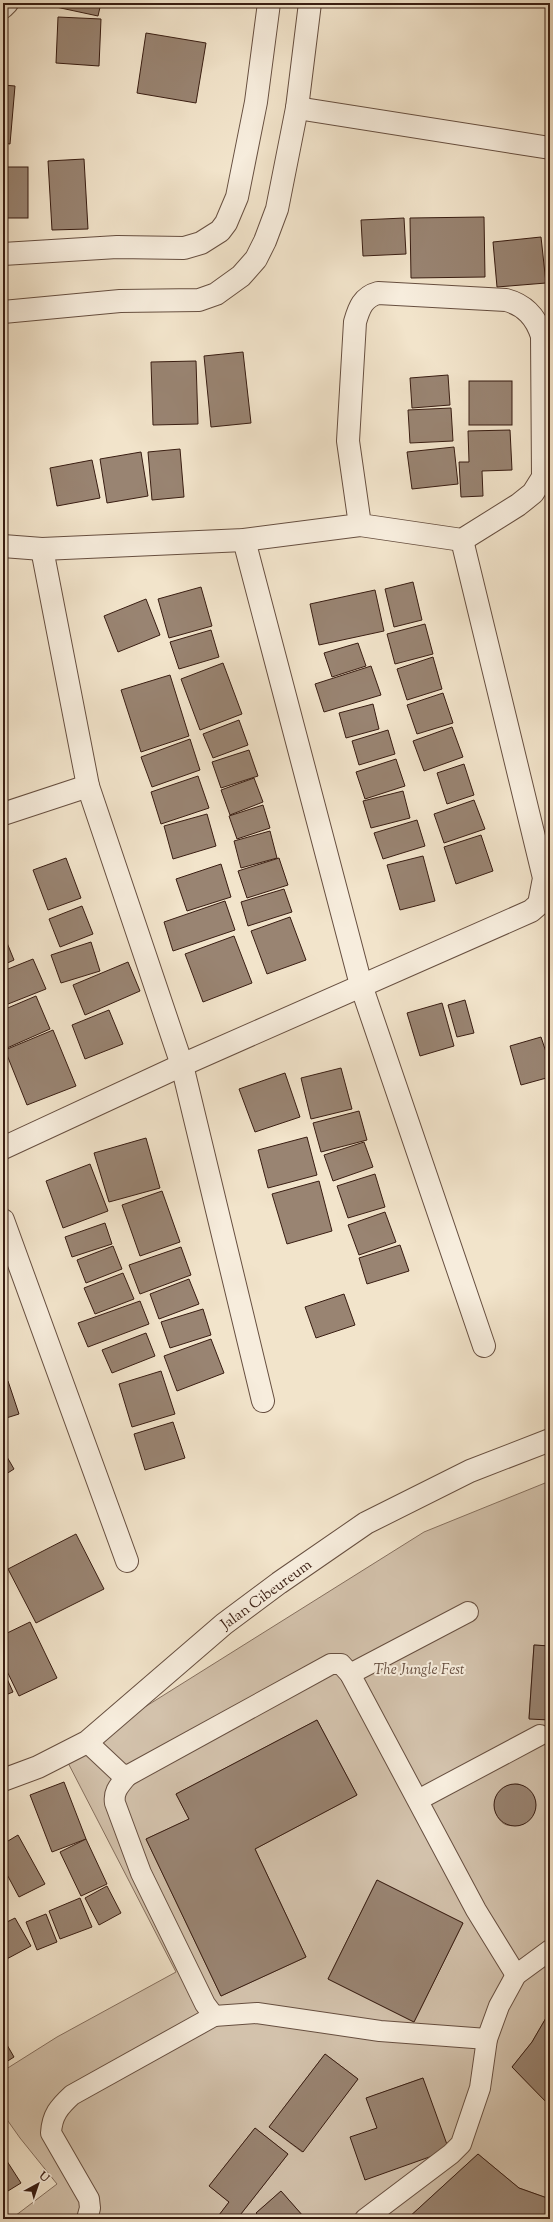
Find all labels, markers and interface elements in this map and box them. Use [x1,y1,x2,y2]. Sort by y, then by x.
street label: Jalan Cibeureum [216,1555,317,1636]
park label: The Jungle Fest [373,1660,465,1681]
north arrow [18,2164,58,2204]
text: U [34,2167,52,2186]

